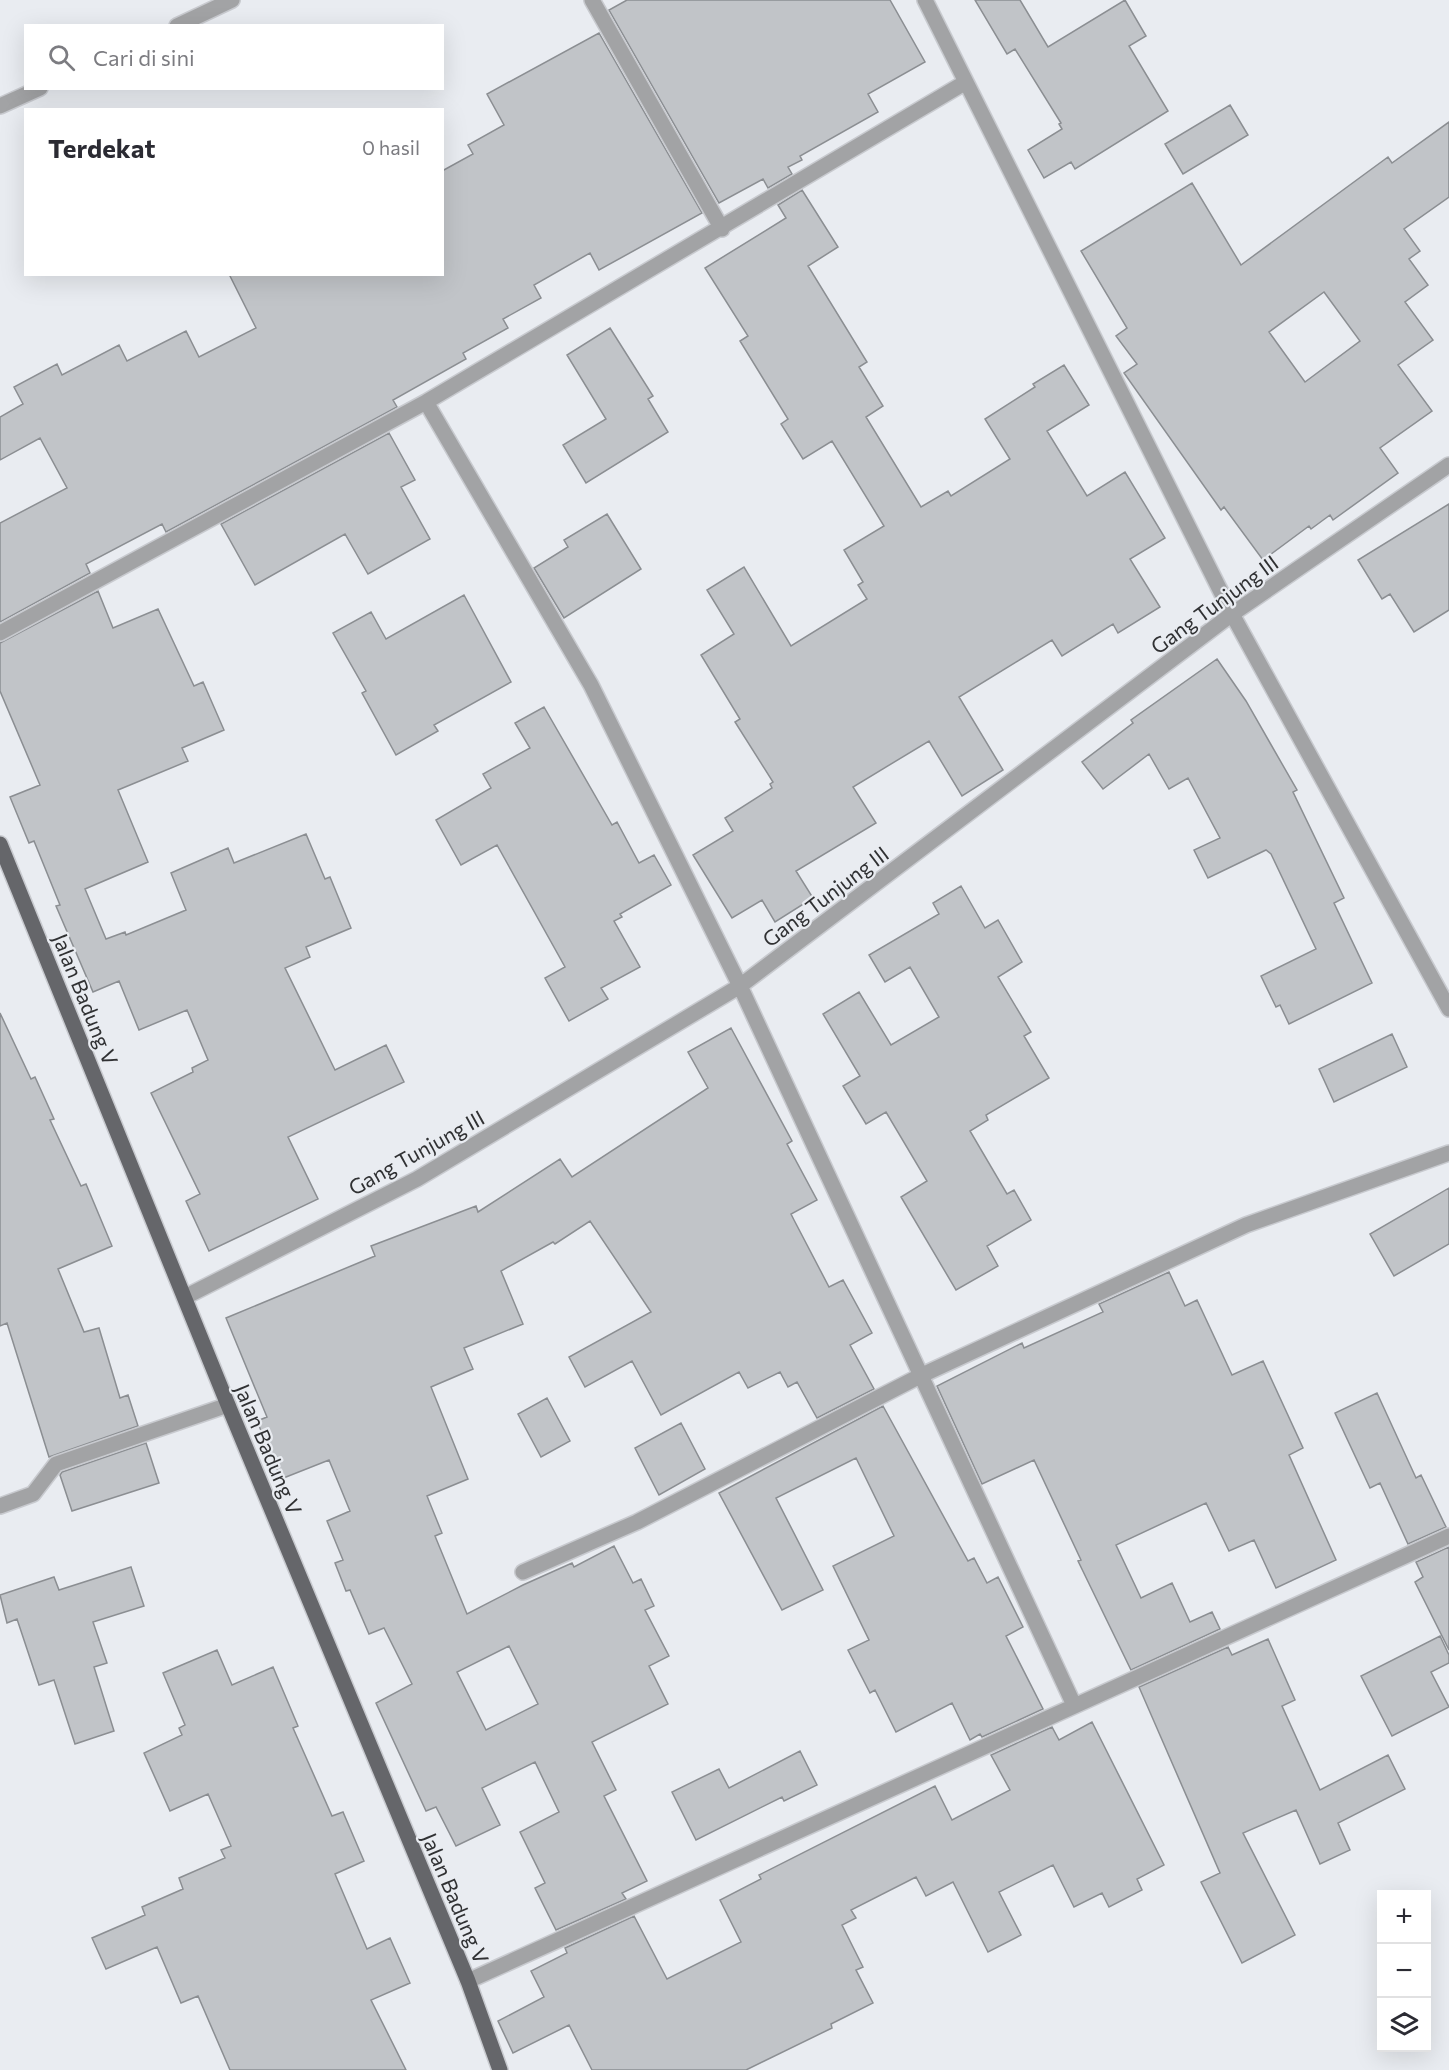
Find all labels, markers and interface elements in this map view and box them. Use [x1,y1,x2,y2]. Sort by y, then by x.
search box [24,24,444,90]
icon: search [45,41,78,74]
text: Cari di sini [93,44,195,71]
text: Terdekat [48,132,155,163]
text: 0 hasil [362,135,420,159]
street label: Gang Tunjung III [1145,549,1283,659]
street label: Gang Tunjung III [757,840,893,952]
street label: Jalan Badung V [48,930,124,1068]
street label: Gang Tunjung III [344,1104,488,1200]
street label: Jalan Badung V [230,1380,308,1518]
street label: Jalan Badung V [417,1829,495,1967]
map controls [1377,1890,1431,2052]
button: + [1377,1890,1431,1944]
button: − [1377,1944,1431,1998]
button: layers [1377,1998,1431,2052]

